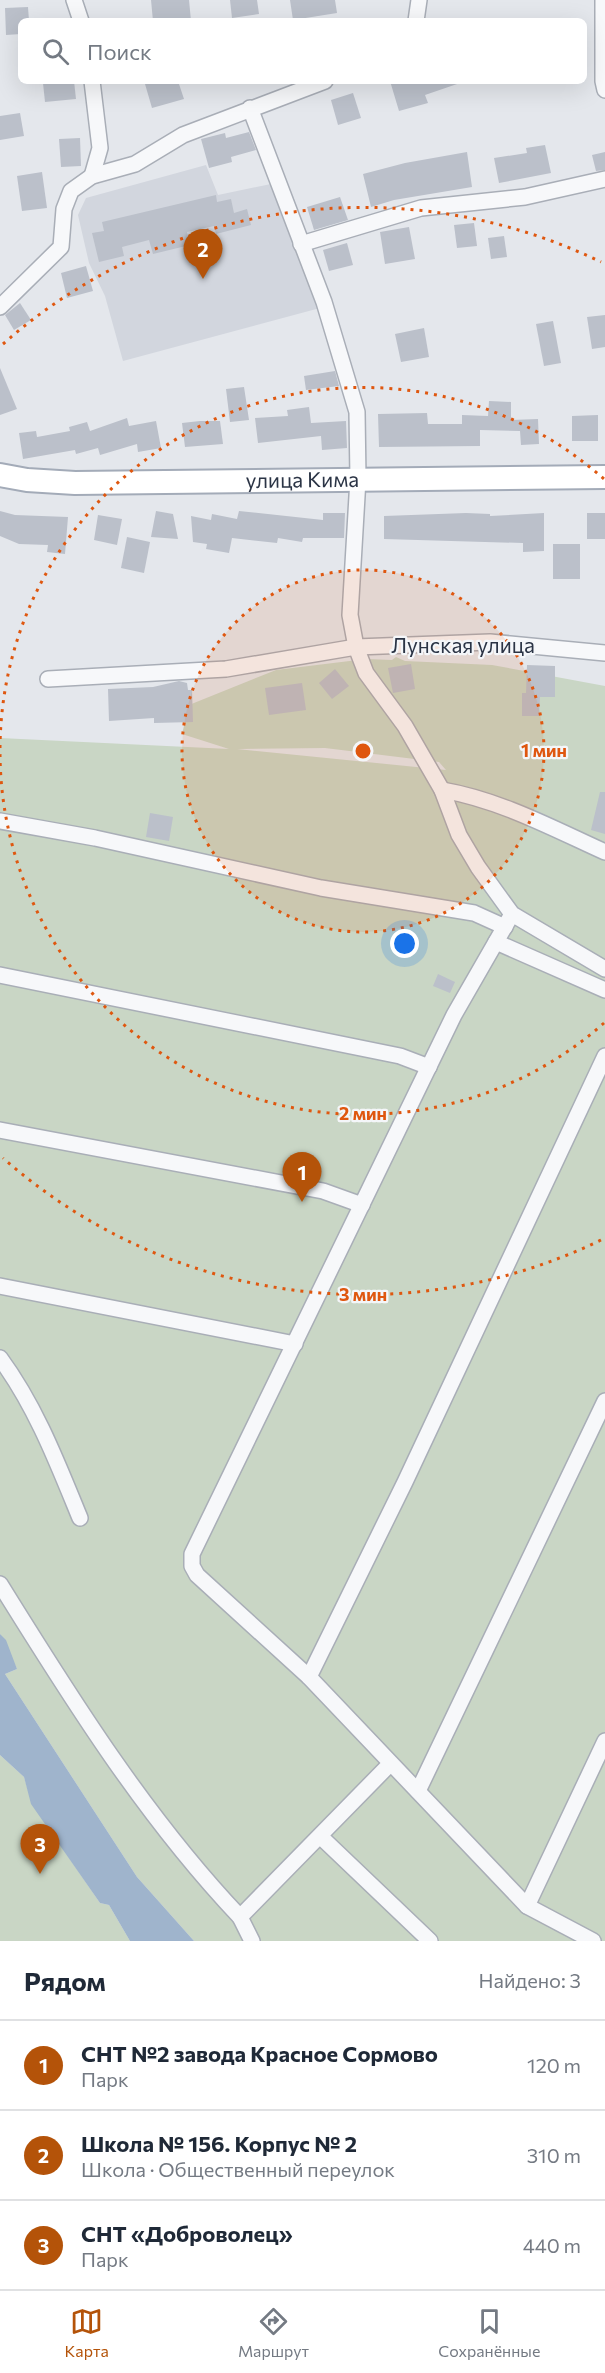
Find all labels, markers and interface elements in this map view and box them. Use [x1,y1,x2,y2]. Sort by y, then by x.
search box [18,18,587,84]
icon: search [39,35,72,68]
text: Поиск [87,38,152,65]
pin: 2 [184,230,222,279]
street label: улица Кима [246,466,359,492]
street label: Лунская улица [391,632,535,657]
text: 1 мин [521,739,567,761]
centre of rings [353,741,373,761]
your location [390,929,419,958]
text: 2 мин [339,1102,387,1124]
pin: 1 [282,1152,322,1202]
text: 3 мин [339,1283,387,1305]
pin: 3 [20,1824,60,1874]
text: Рядом [24,1965,106,1996]
text: Найдено: 3 [479,1968,581,1992]
text: СНТ №2 завода Красное Сормово [81,2040,438,2067]
text: 1 [39,2053,48,2077]
text: 120 m [527,2053,581,2077]
text: Парк [81,2067,129,2091]
text: Школа № 156. Корпус № 2 [81,2130,357,2157]
text: 2 [38,2143,49,2167]
text: 310 m [527,2143,581,2167]
text: Школа · Общественный переулок [81,2157,395,2181]
text: СНТ «Доброволец» [81,2220,293,2247]
text: 3 [38,2233,49,2257]
text: 440 m [523,2233,581,2257]
text: Парк [81,2247,129,2271]
tab: Карта [65,2305,109,2360]
tab: Маршрут [238,2305,309,2360]
tab: Сохранённые [438,2305,540,2360]

